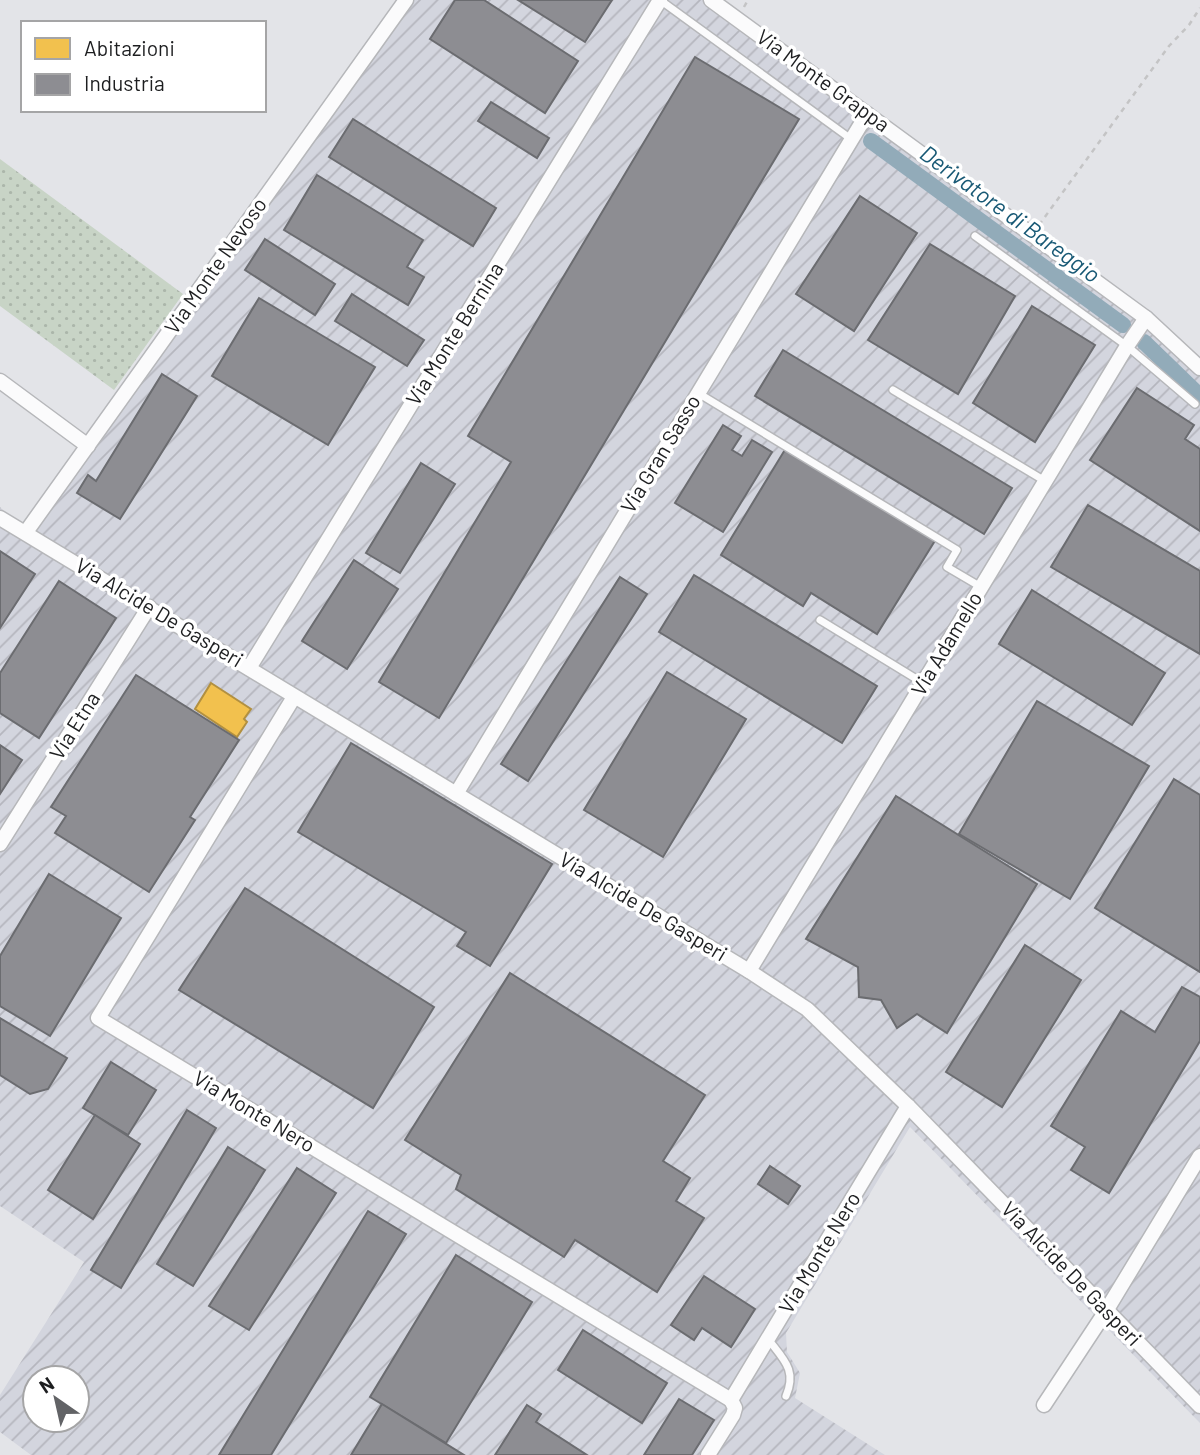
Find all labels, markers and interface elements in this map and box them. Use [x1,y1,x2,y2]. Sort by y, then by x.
legend [21,21,266,112]
street label: Via Monte Grappa [753,23,895,136]
text: Abitazioni [84,35,175,60]
text: Industria [84,70,165,95]
water label: Derivatore di Bareggio [915,138,1106,288]
street label: Via Monte Nevoso [158,192,271,338]
street label: Via Monte Bernina [400,257,508,409]
street label: Via Gran Sasso [615,389,705,517]
street label: Via Alcide De Gasperi [72,552,248,672]
street label: Via Adamello [905,587,987,700]
street label: Via Etna [43,687,104,764]
street label: Via Alcide De Gasperi [556,846,732,966]
street label: Via Monte Nero [189,1065,320,1157]
street label: Via Monte Nero [773,1187,865,1318]
street label: Via Alcide De Gasperi [997,1196,1147,1350]
north arrow [21,1364,91,1434]
text: N [35,1371,58,1398]

